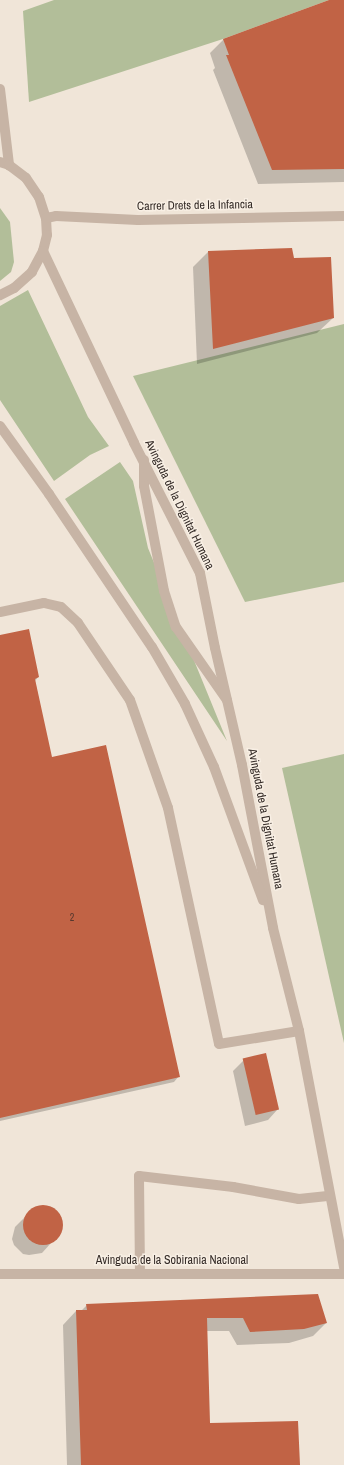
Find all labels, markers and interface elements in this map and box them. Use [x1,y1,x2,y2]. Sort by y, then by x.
street label: Carrer Drets de la Infancia [137,198,253,214]
street label: Avinguda de la Dignitat Humana [141,438,217,572]
street label: Avinguda de la Dignitat Humana [244,748,286,890]
house number: 2 [70,912,74,924]
street label: Avinguda de la Sobirania Nacional [96,1254,248,1268]

